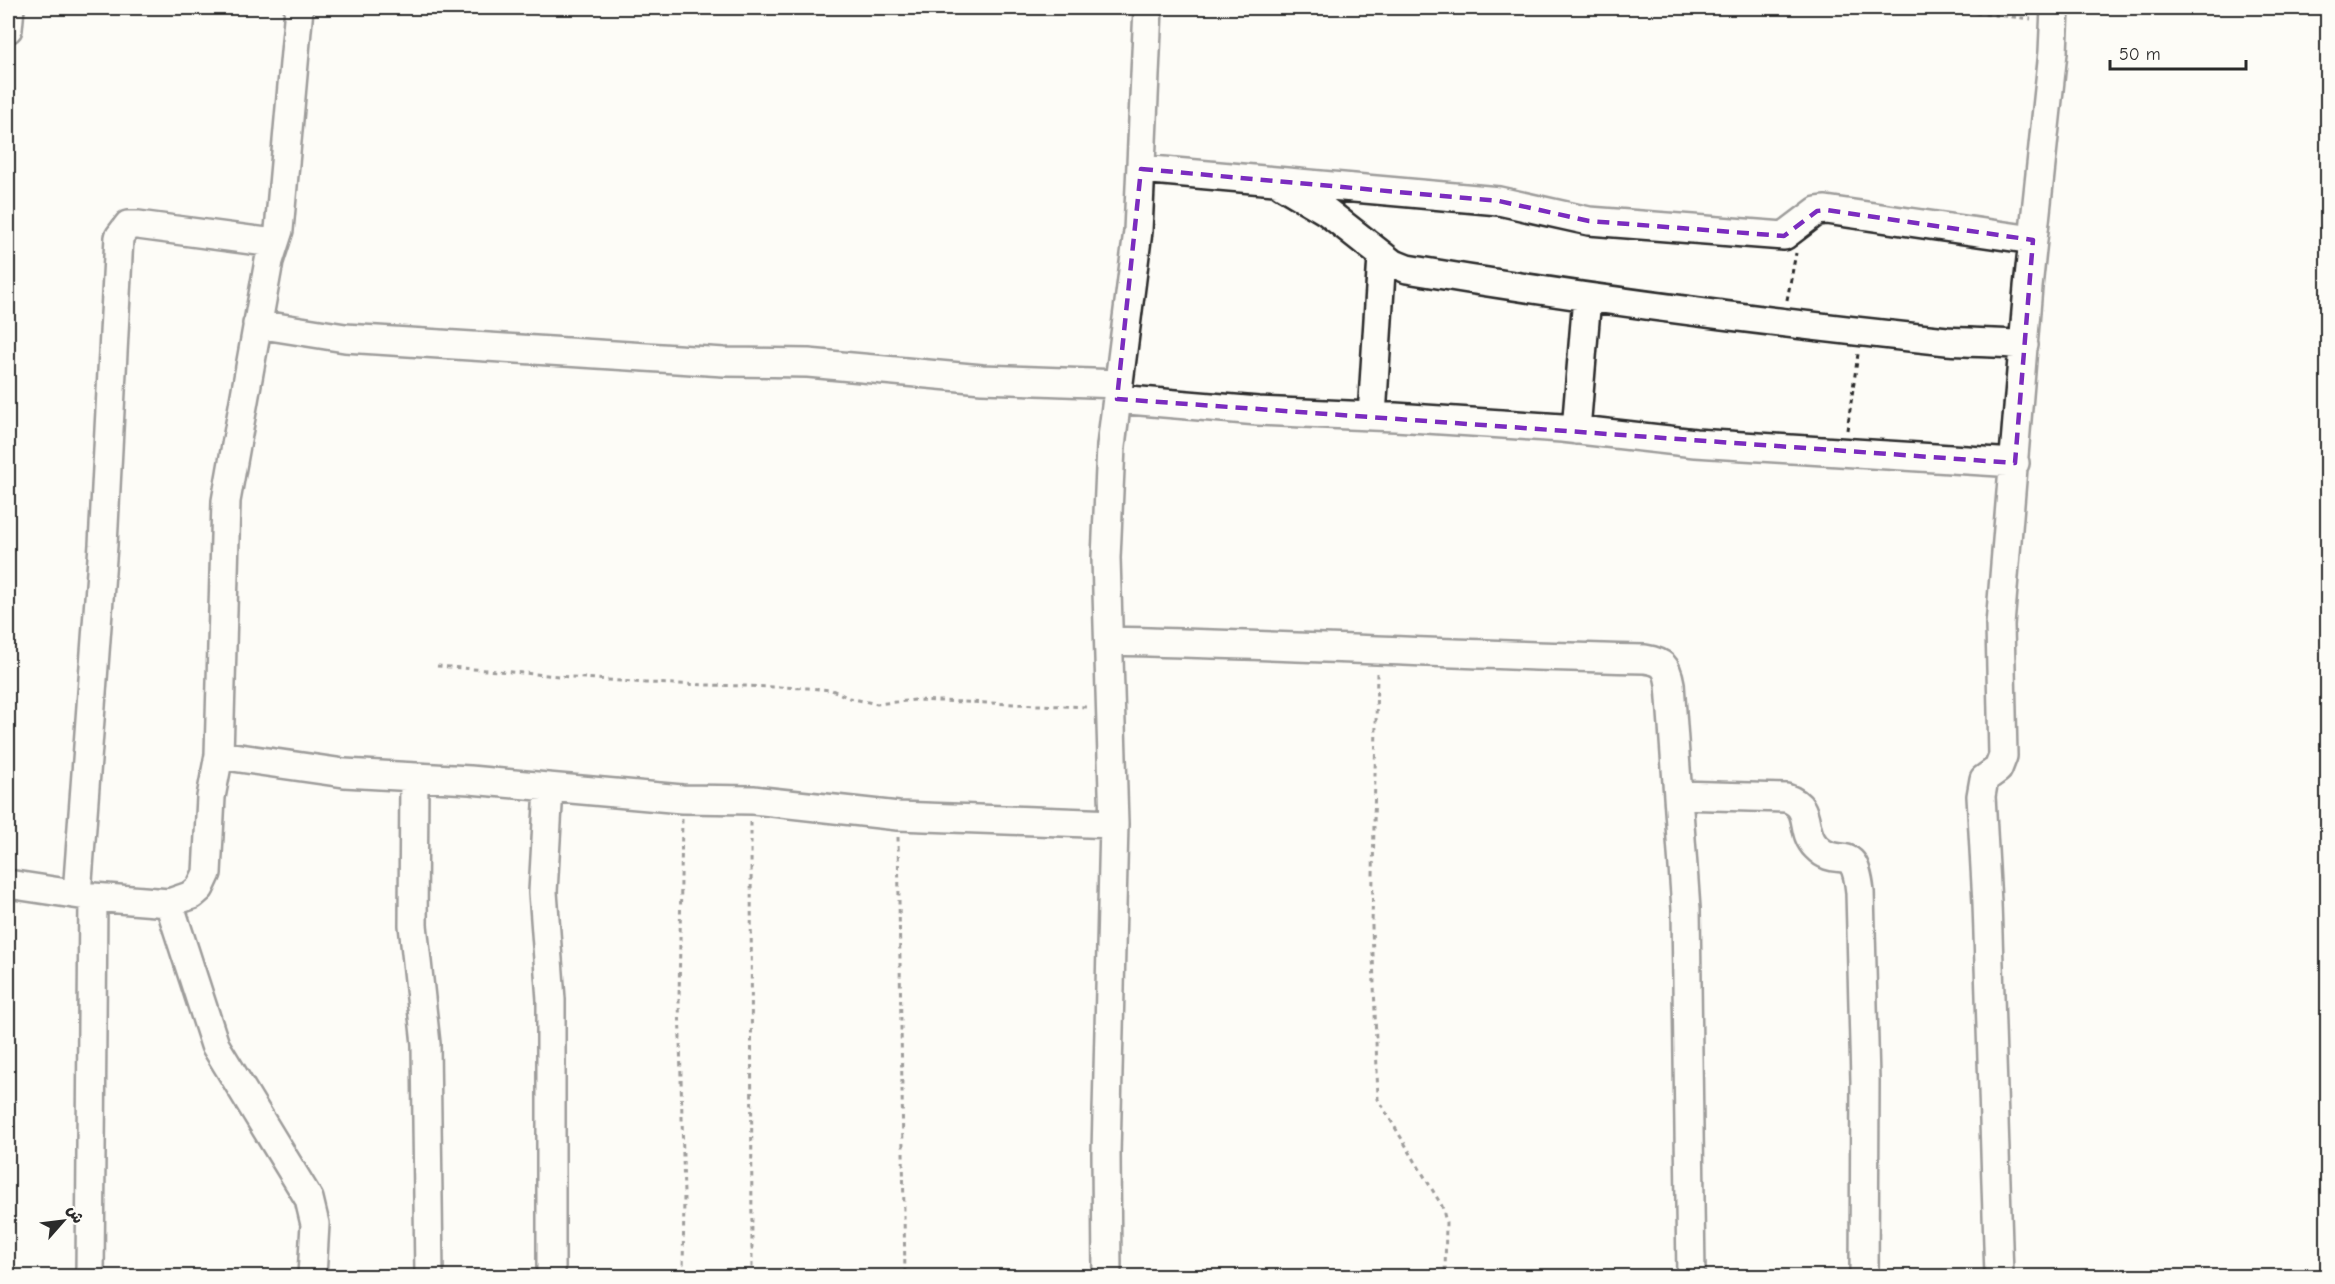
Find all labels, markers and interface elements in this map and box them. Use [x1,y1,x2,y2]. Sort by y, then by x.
scale bar [2110,33,2246,71]
text: 50 m [2119,44,2161,65]
north arrow [33,1191,93,1251]
text: ش [63,1202,87,1226]

